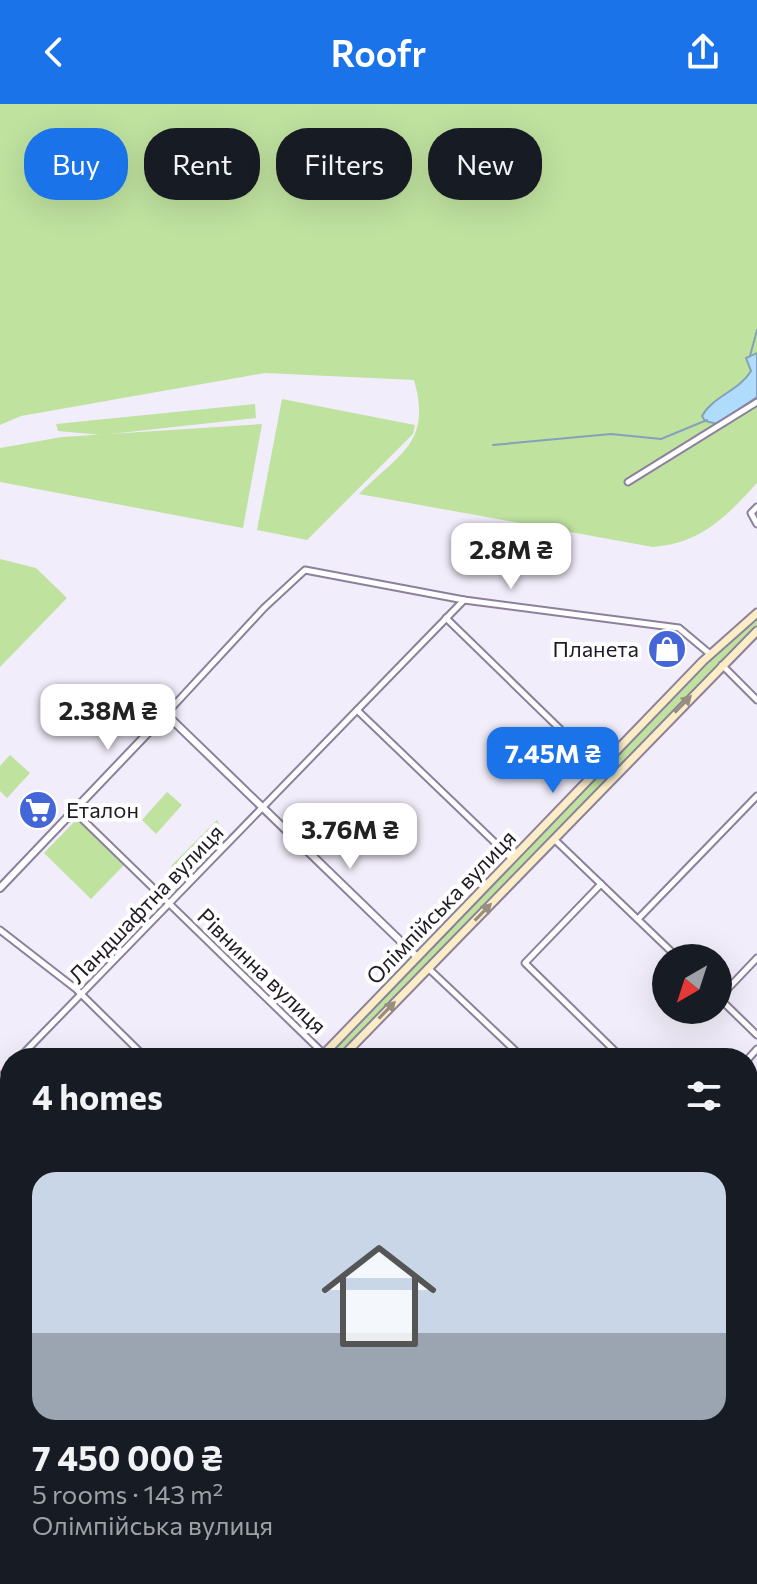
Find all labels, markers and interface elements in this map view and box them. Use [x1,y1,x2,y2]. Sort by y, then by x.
icon: back [32,30,76,74]
text: Roofr [331,30,426,74]
icon: share [681,30,725,74]
chip: Buy [24,128,128,200]
chip: Rent [144,128,260,200]
chip: Filters [276,128,412,200]
chip: New [428,128,542,200]
pin: 2.8M ₴ [446,523,576,591]
text: 2.8M ₴ [469,533,553,564]
shop icon: Планета [646,628,688,670]
place label: Планета [553,635,639,662]
pin: 2.38M ₴ [34,684,182,752]
text: 2.38M ₴ [58,694,158,725]
one-way arrow [673,695,691,714]
pin: 7.45M ₴ [479,727,627,795]
text: 7.45M ₴ [505,737,601,768]
supermarket icon: Еталон [17,789,59,831]
place label: Еталон [66,796,139,823]
pin: 3.76M ₴ [276,803,424,871]
text: 3.76M ₴ [301,813,399,844]
street label: Ландшафтна вулиця [63,819,229,989]
street label: Олімпійська вулиця [360,824,521,989]
street label: Рівнинна вулиця [192,902,332,1039]
one-way arrow [473,902,491,921]
north arrow [652,944,732,1024]
map controls [652,944,732,1024]
one-way arrow [377,1001,396,1020]
icon: filters [682,1074,726,1118]
text: 4 homes [32,1075,163,1117]
icon: home [307,1224,451,1368]
text: 7 450 000 ₴ [32,1436,223,1478]
text: 5 rooms · 143 m² [32,1478,223,1509]
text: Олімпійська вулиця [32,1509,273,1540]

